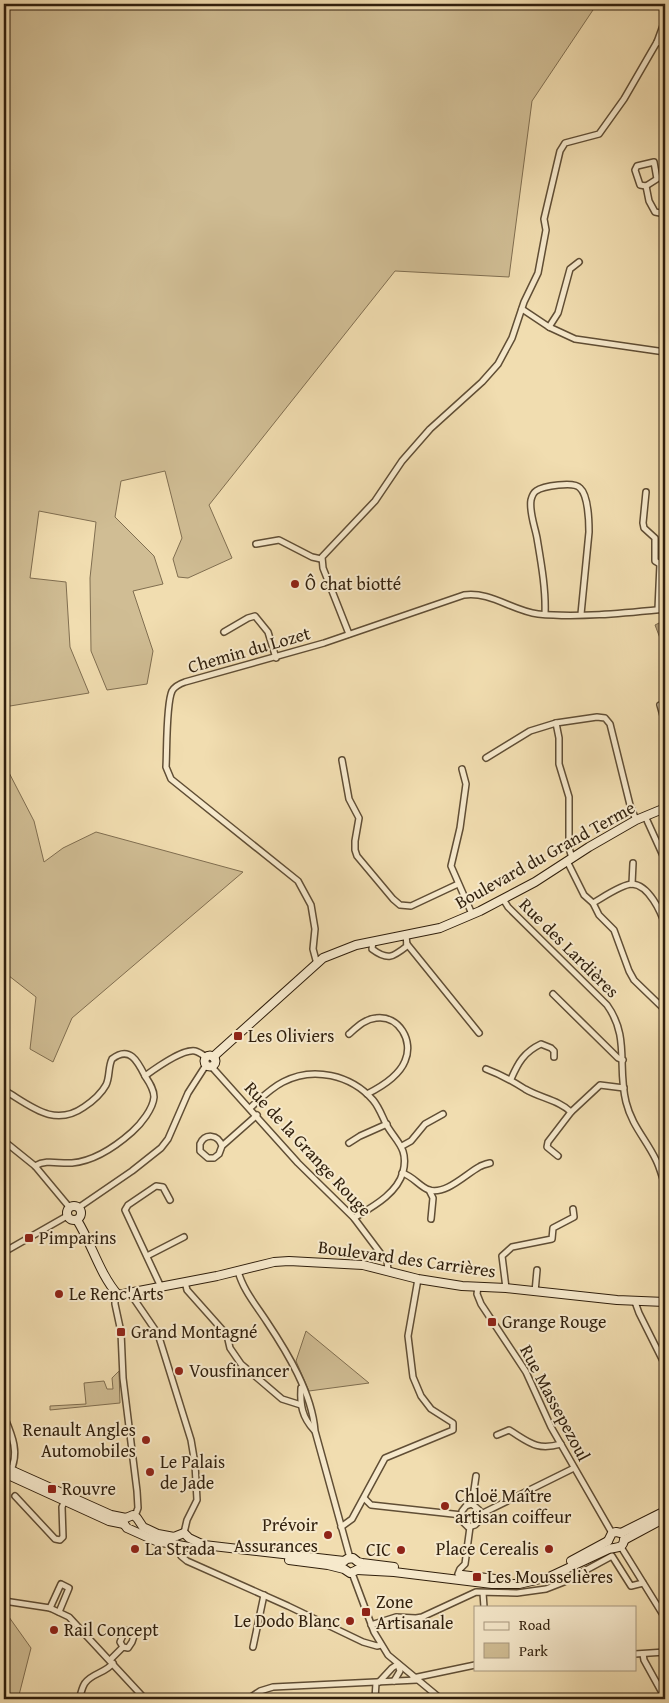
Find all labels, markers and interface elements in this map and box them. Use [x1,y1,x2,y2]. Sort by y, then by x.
place label: Ô chat biotté [305,570,401,597]
marker: Ô chat biotté [289,578,301,590]
street label: Chemin du Lozet [185,619,314,680]
street label: Boulevard du Grand Terme [450,794,640,915]
street label: Rue des Lardières [513,891,626,1004]
place label: Les Oliviers [248,1022,334,1049]
marker: Les Oliviers [232,1030,244,1042]
street label: Rue de la Grange Rouge [238,1075,378,1222]
place label: Pimparins [39,1224,116,1251]
marker: Pimparins [23,1232,35,1244]
street label: Boulevard des Carrières [317,1233,498,1284]
place label: Le Renc'Arts [69,1280,164,1307]
marker: Le Renc'Arts [53,1288,65,1300]
place label: Grange Rouge [502,1308,607,1335]
marker: Grange Rouge [486,1316,498,1328]
place label: Grand Montagné [131,1318,257,1345]
marker: Grand Montagné [115,1326,127,1338]
street label: Rue Massepezoul [513,1340,598,1466]
place label: Vousfinancer [189,1357,290,1384]
marker: Vousfinancer [173,1365,185,1377]
place label: Renault Angles Automobiles [23,1416,136,1464]
marker: Renault Angles Automobiles [140,1434,152,1446]
place label: Le Palais de Jade [160,1448,225,1496]
marker: Le Palais de Jade [144,1466,156,1478]
place label: Rouvre [62,1475,116,1502]
place label: Chloë Maître artisan coiffeur [455,1482,572,1530]
marker: Rouvre [46,1483,58,1495]
marker: Chloë Maître artisan coiffeur [439,1500,451,1512]
place label: Prévoir Assurances [234,1511,319,1559]
marker: Prévoir Assurances [322,1529,334,1541]
place label: La Strada [145,1535,216,1562]
place label: Place Cerealis [436,1535,539,1562]
place label: CIC [366,1536,391,1563]
marker: La Strada [129,1543,141,1555]
marker: Place Cerealis [543,1543,555,1555]
marker: CIC [395,1544,407,1556]
place label: Les Mousselières [487,1563,613,1590]
marker: Les Mousselières [471,1571,483,1583]
place label: Zone Artisanale [376,1588,454,1636]
marker: Zone Artisanale [360,1606,372,1618]
legend [474,1606,636,1670]
place label: Le Dodo Blanc [234,1607,340,1634]
text: Road [519,1614,550,1635]
marker: Le Dodo Blanc [344,1615,356,1627]
place label: Rail Concept [64,1616,159,1643]
marker: Rail Concept [48,1624,60,1636]
text: Park [519,1640,548,1661]

